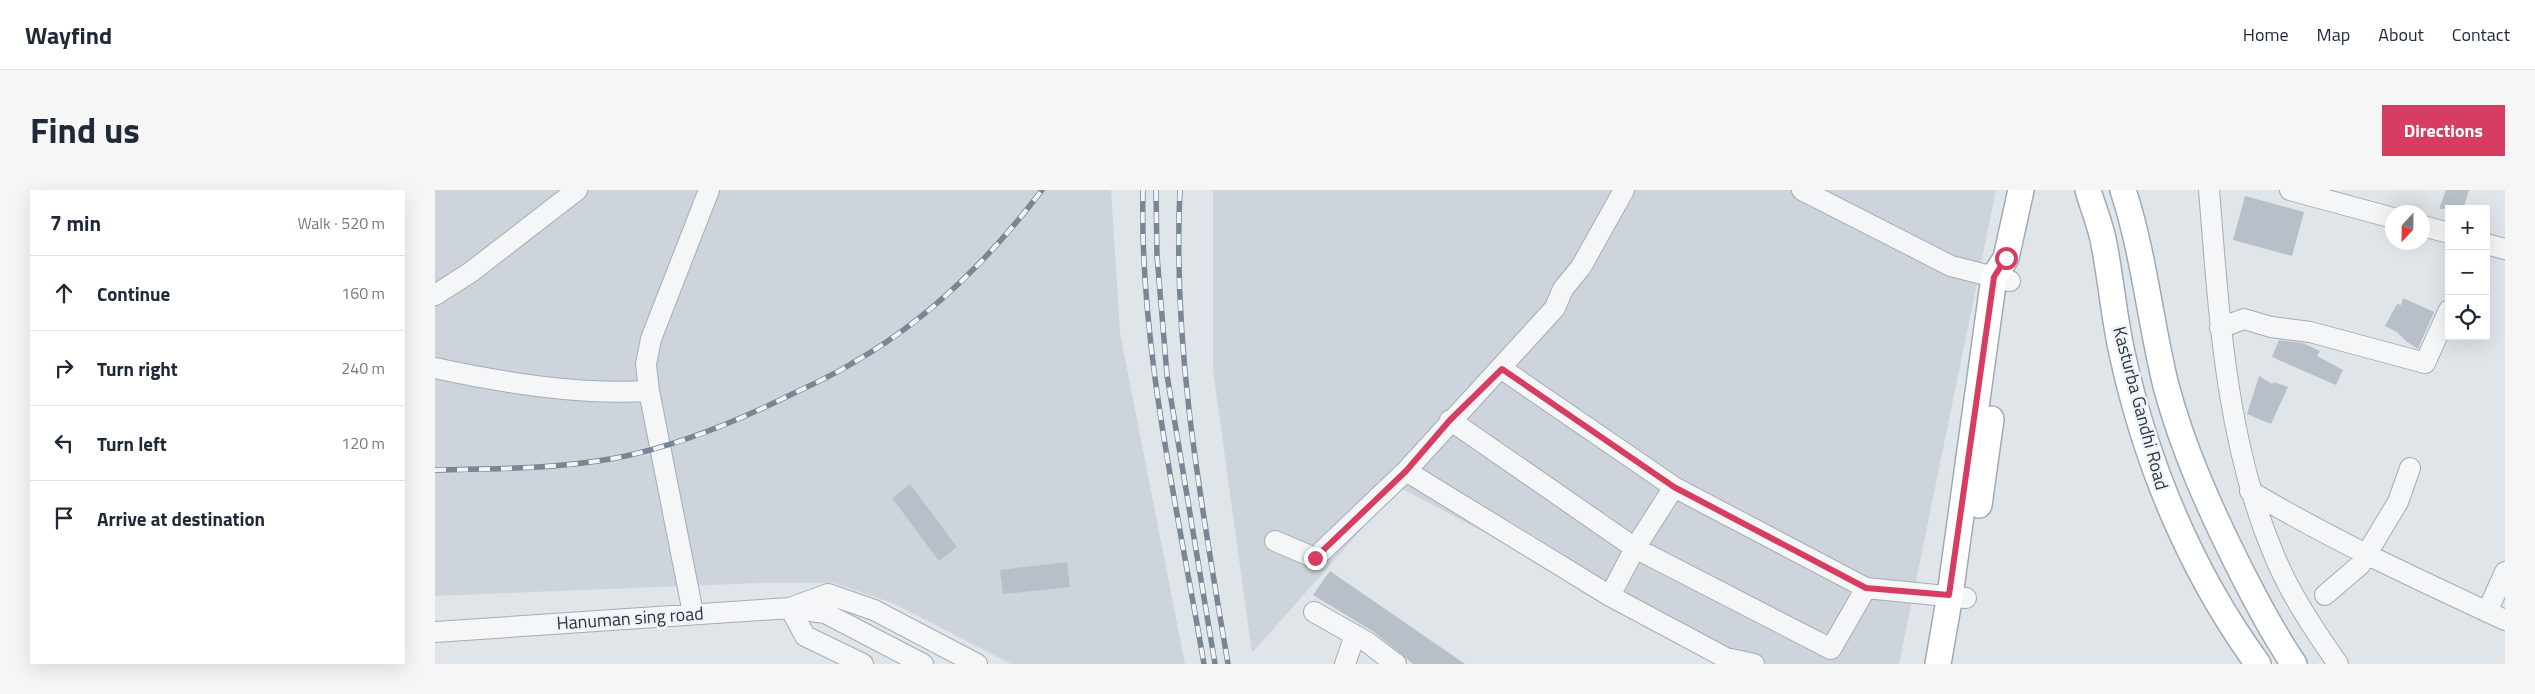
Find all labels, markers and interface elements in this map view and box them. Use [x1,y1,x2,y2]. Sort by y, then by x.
text: Wayfind [25,17,112,53]
text: Home [2243,21,2289,48]
text: Map [2317,21,2350,48]
text: About [2378,21,2424,48]
text: Contact [2452,21,2510,48]
text: Find us [30,103,140,157]
button: Directions [2382,105,2505,156]
north arrow [2385,205,2430,250]
map controls [2445,205,2490,340]
button: + [2445,205,2490,250]
text: 7 min [50,207,101,239]
text: Walk · 520 m [297,211,385,235]
route start [1995,247,2018,270]
button: − [2445,250,2490,295]
icon: ahead [50,279,78,307]
text: Continue [97,279,170,308]
text: 160 m [341,281,385,305]
button: locate [2445,295,2490,340]
street label: Kasturba Gandhi Road [2106,323,2176,493]
icon: right [50,354,78,382]
text: Turn right [97,354,178,383]
text: 240 m [341,356,385,380]
icon: left [50,429,78,457]
text: Turn left [97,429,167,458]
text: 120 m [341,431,385,455]
icon: arrive [50,504,78,532]
text: Arrive at destination [97,504,265,533]
route end [1304,547,1327,570]
street label: Hanuman sing road [556,599,704,637]

